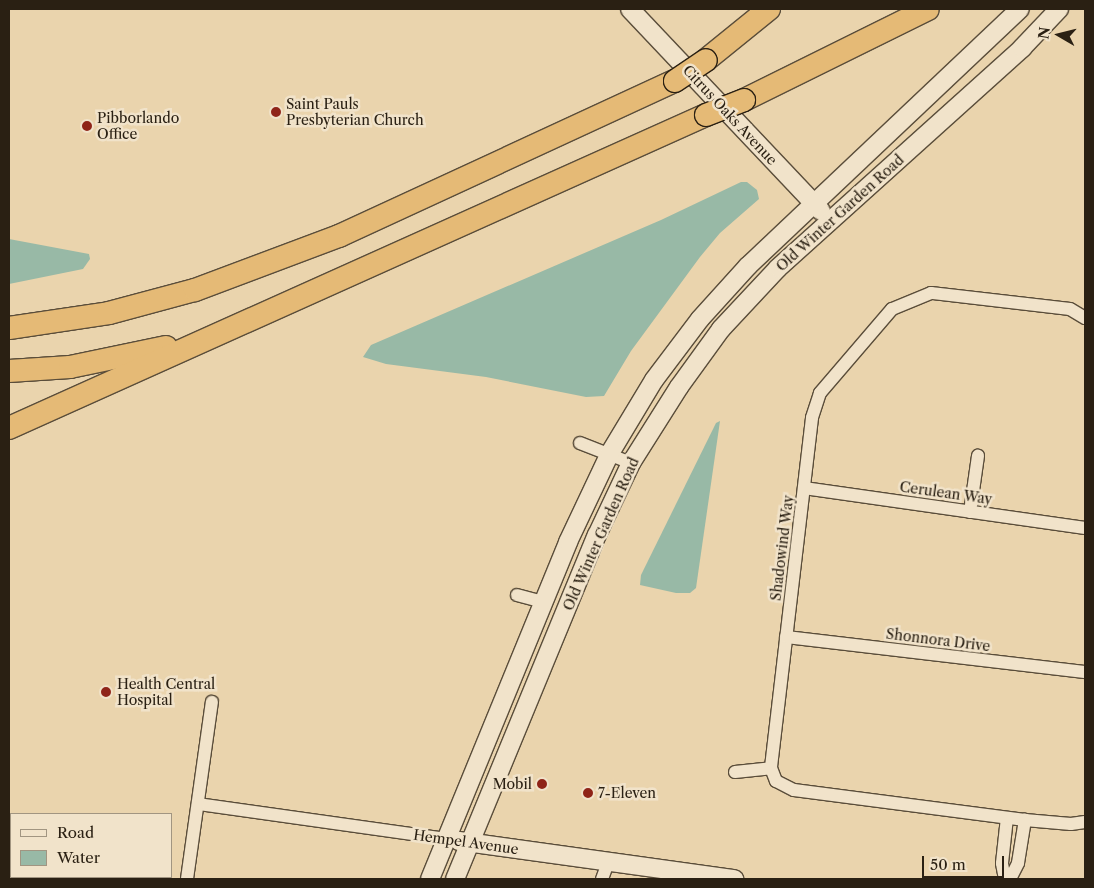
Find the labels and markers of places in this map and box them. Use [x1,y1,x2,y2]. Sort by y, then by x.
place label: Saint Pauls Presbyterian Church [286,96,424,128]
marker: Saint Pauls Presbyterian Church [270,106,282,118]
place label: Pibborlando Office [97,110,179,142]
marker: Pibborlando Office [81,120,93,132]
place label: Health Central Hospital [117,676,215,709]
marker: Health Central Hospital [99,685,113,699]
place label: Mobil [493,776,532,792]
marker: Mobil [536,778,548,790]
place label: 7-Eleven [598,785,656,801]
marker: 7-Eleven [582,787,594,799]

